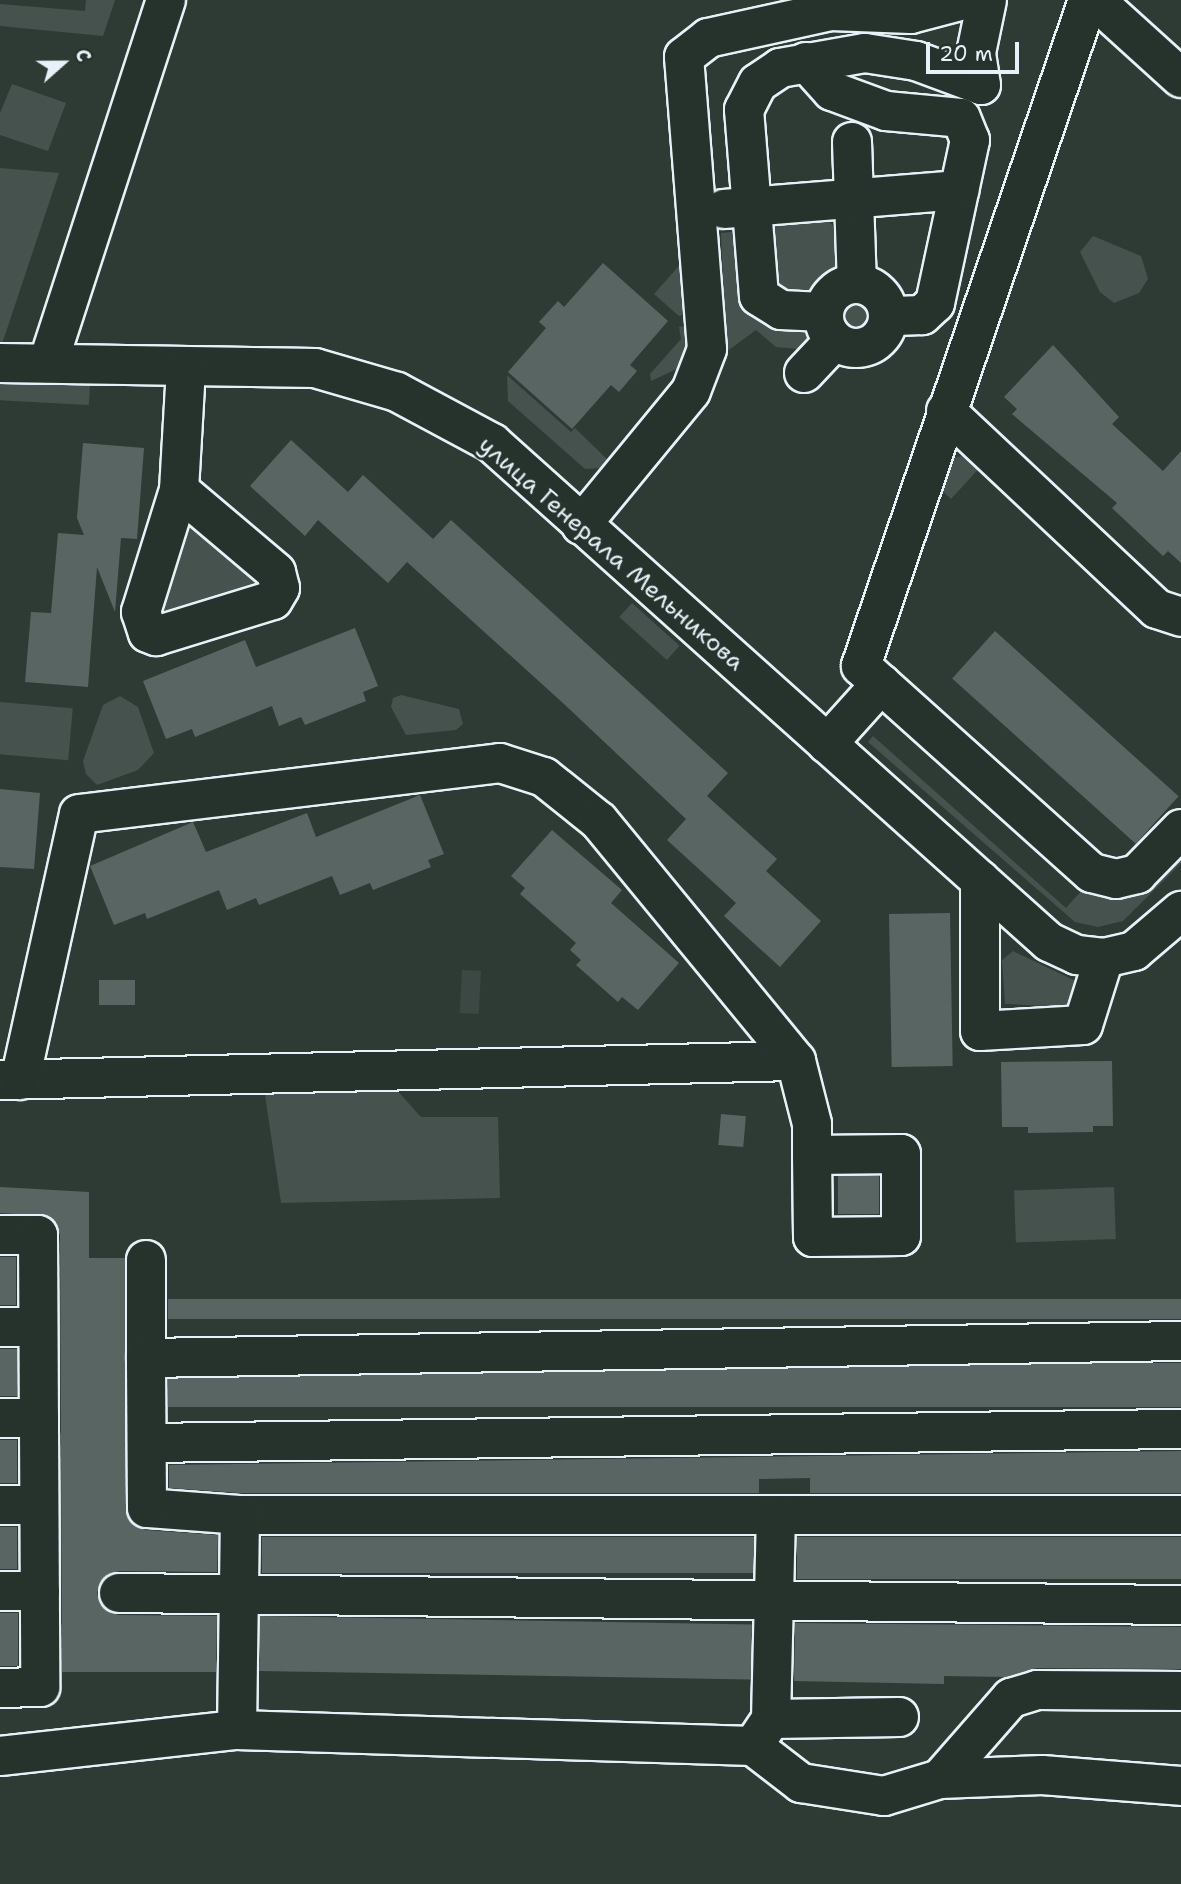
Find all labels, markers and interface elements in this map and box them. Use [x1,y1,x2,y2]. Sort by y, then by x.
north arrow [28,28,98,98]
scale bar [929,28,1022,72]
text: 20 m [939,40,993,68]
text: С [69,45,97,65]
street label: улица Генерала Мельникова [472,431,750,677]

